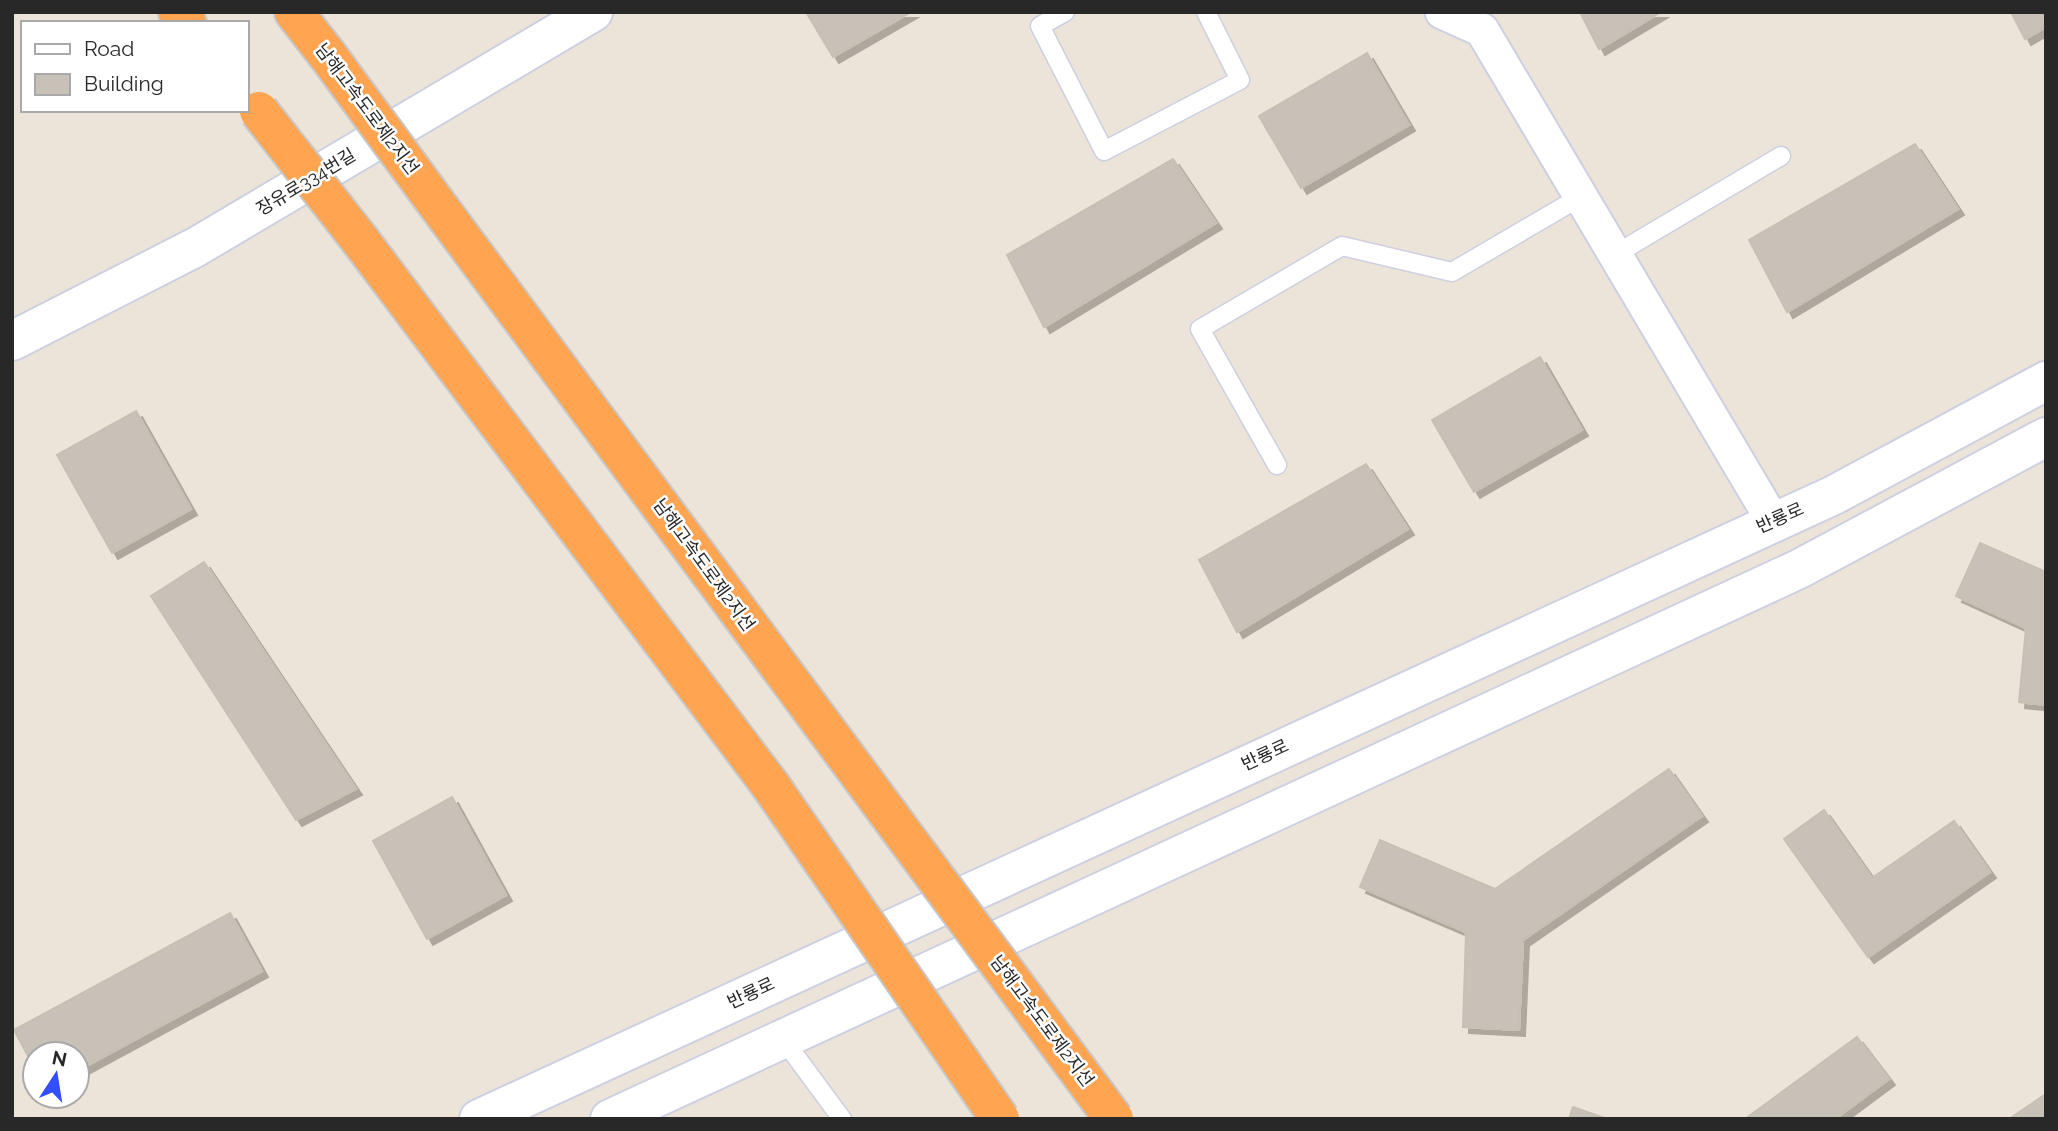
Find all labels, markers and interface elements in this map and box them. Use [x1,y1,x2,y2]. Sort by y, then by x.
legend [21,21,248,112]
text: Road [84,36,134,61]
street label: 남해고속도로제2지선 [311,39,423,178]
text: Building [84,71,164,96]
street label: 장유로334번길 [252,144,359,219]
street label: 남해고속도로제2지선 [649,494,759,635]
street label: 반룡로 [1753,498,1807,537]
street label: 반룡로 [1238,735,1292,775]
street label: 남해고속도로제2지선 [986,951,1098,1090]
street label: 반룡로 [724,973,778,1013]
north arrow [21,1040,91,1110]
text: N [50,1046,69,1071]

